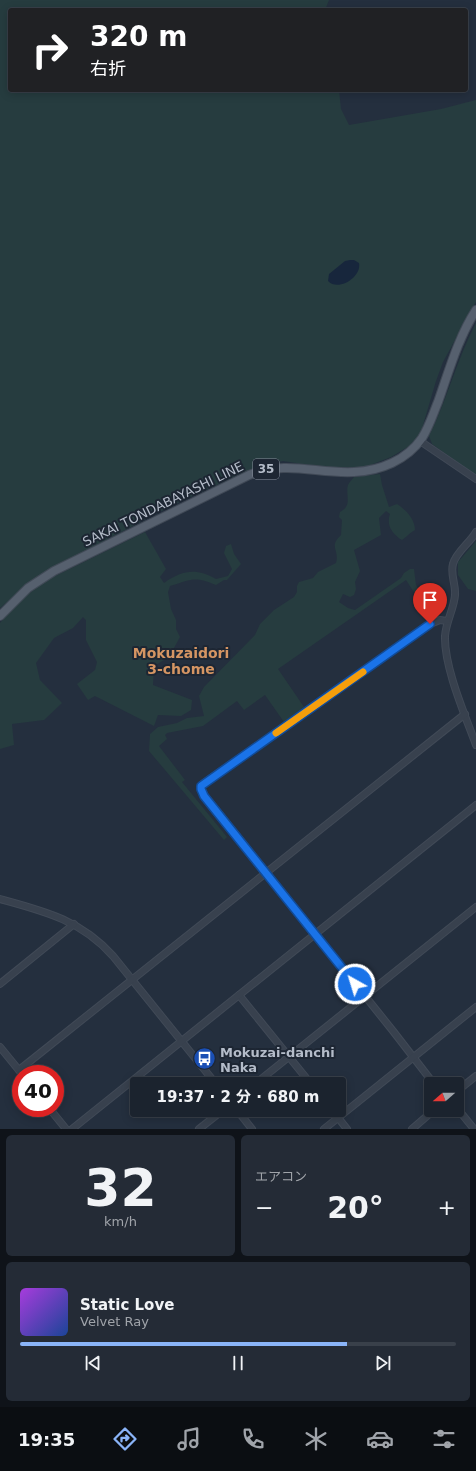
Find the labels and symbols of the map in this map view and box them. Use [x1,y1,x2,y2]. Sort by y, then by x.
street label: SAKAI TONDABAYASHI LINE [80,459,246,549]
road number: 35 [253,459,279,479]
pin [413,583,447,624]
district label: Mokuzaidori 3-chome [133,645,229,677]
position arrow [334,963,376,1005]
place label: Mokuzai-danchi Naka [220,1045,335,1075]
bus stop icon: Mokuzai-danchi Naka [191,1046,217,1072]
speed limit sign: 40 [12,1065,64,1117]
north arrow [424,1077,464,1117]

